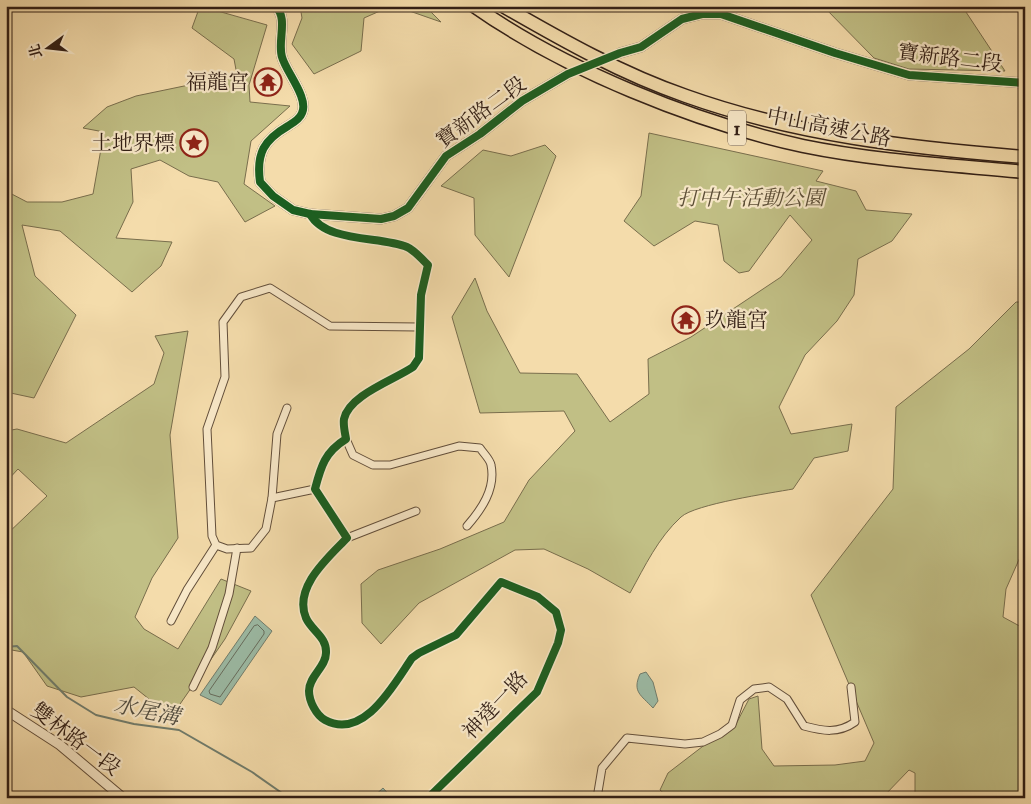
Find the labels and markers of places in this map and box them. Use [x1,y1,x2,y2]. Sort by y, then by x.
temple icon: 福龍宮 [253,67,283,97]
place label: 福龍宮 [186,70,249,96]
place icon: 土地界標 [179,128,209,158]
place label: 土地界標 [91,131,175,157]
temple icon: 玖龍宮 [671,305,701,335]
place label: 玖龍宮 [705,308,768,334]

